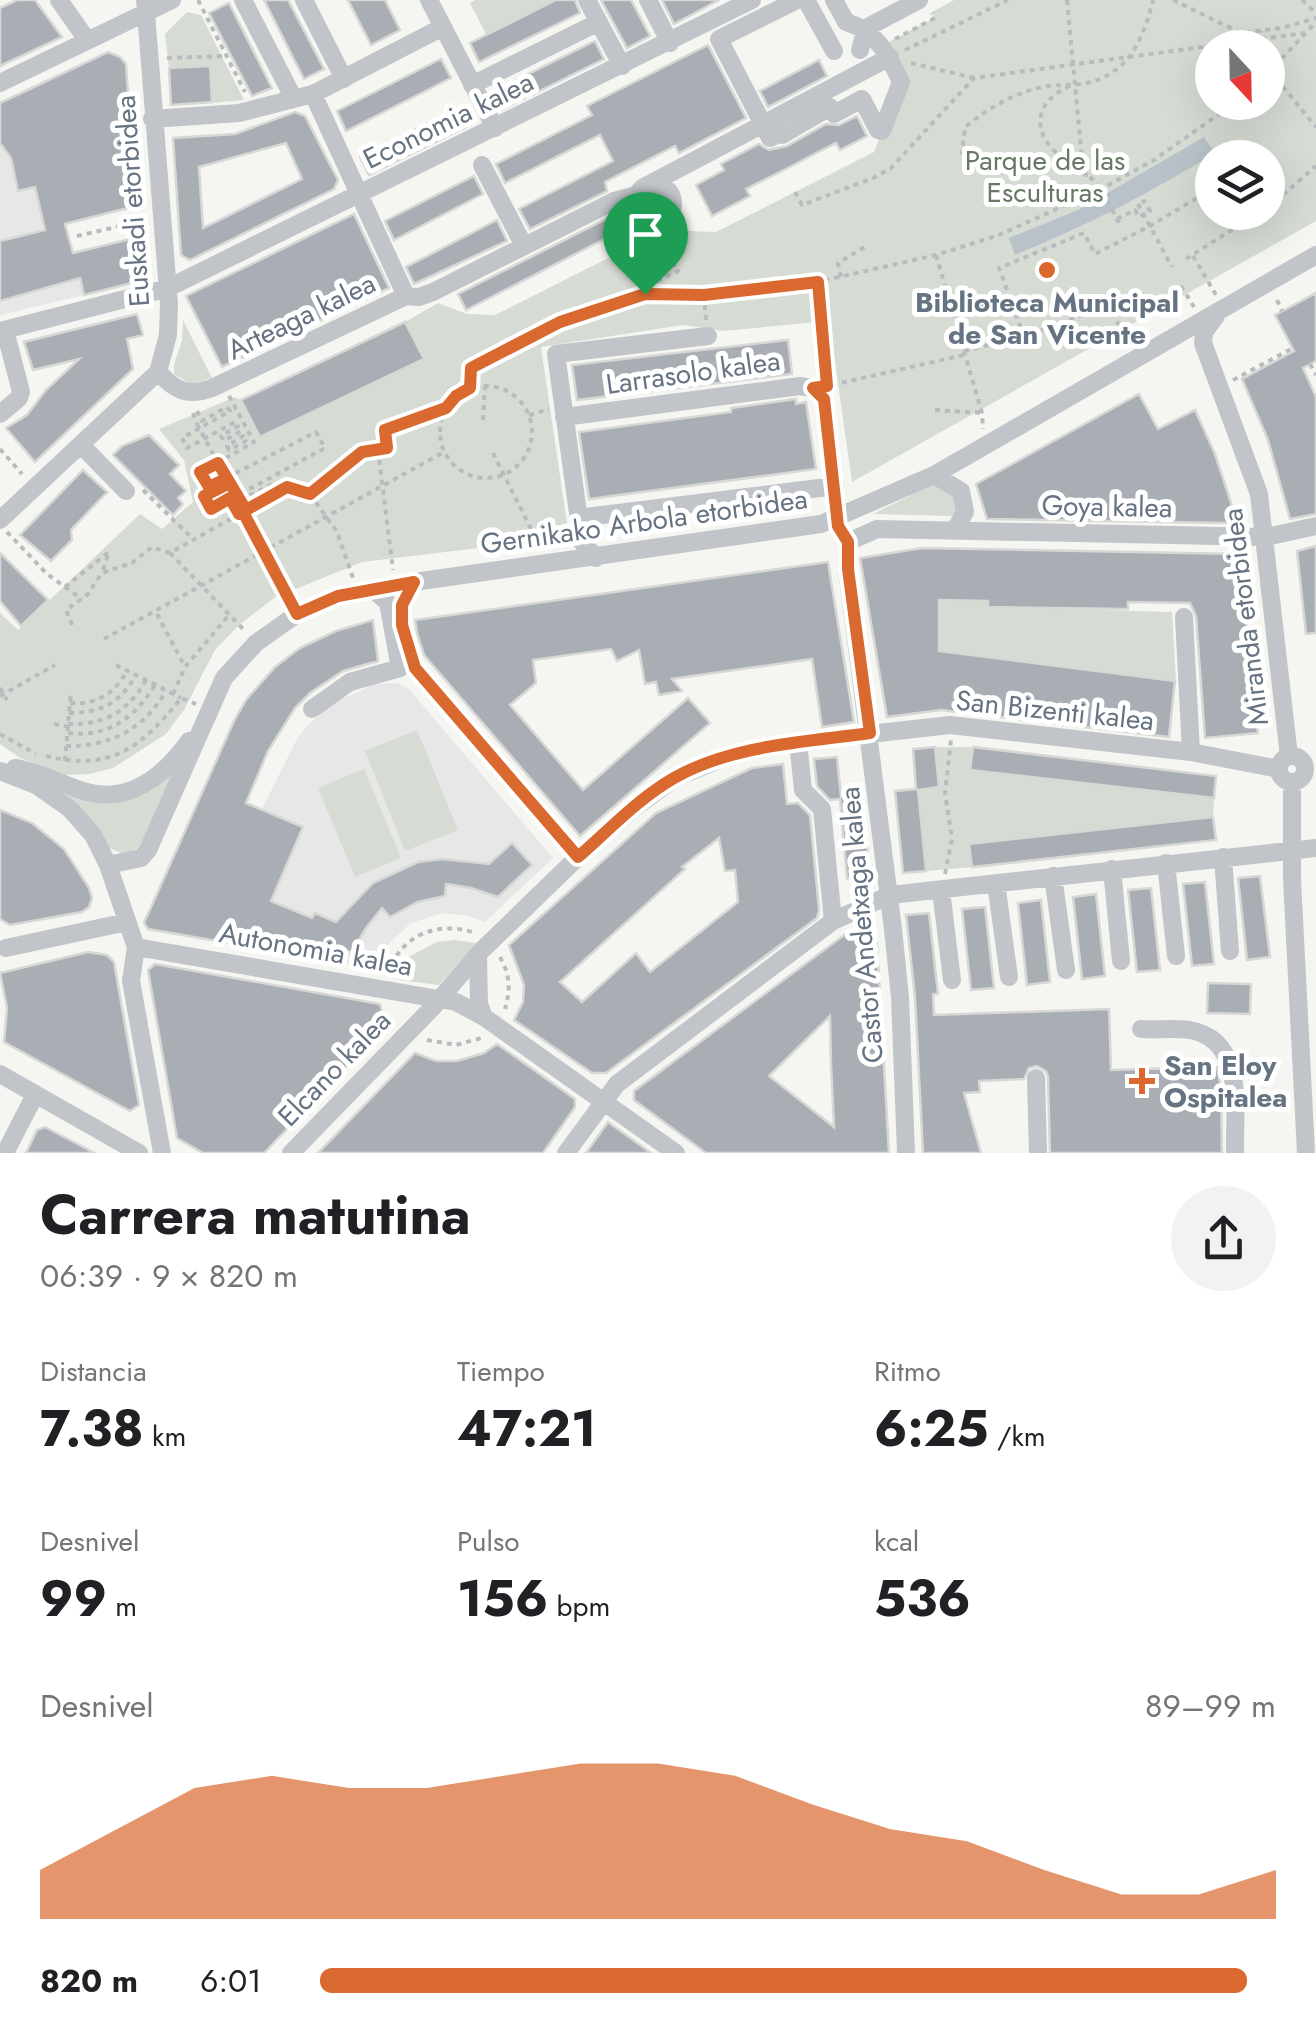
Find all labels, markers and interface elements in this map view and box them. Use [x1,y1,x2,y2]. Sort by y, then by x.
north arrow [1195,30,1285,120]
map controls [1195,30,1285,230]
street label: Economia kalea [356,61,540,179]
street label: Euskadi etorbidea [105,94,160,308]
park label: Parque de las Esculturas [965,140,1125,213]
button: layers [1195,140,1285,230]
pin [603,192,688,295]
icon: arrive [618,207,673,262]
marker: Biblioteca Municipal de San Vicente [1036,259,1058,281]
street label: Arteaga kalea [220,263,382,370]
place label: Biblioteca Municipal de San Vicente [915,282,1179,355]
street label: Larrasolo kalea [603,340,783,405]
street label: Gernikako Arbola etorbidea [478,478,810,565]
street label: Goya kalea [1041,485,1173,528]
street label: Miranda etorbidea [1212,506,1279,728]
street label: San Bizenti kalea [954,680,1156,741]
street label: Castor Andetxaga kalea [829,785,894,1065]
street label: Autonomia kalea [216,912,416,987]
street label: Elcano kalea [268,1001,400,1136]
place label: San Eloy Ospitalea [1164,1045,1287,1118]
marker: San Eloy Ospitalea [1129,1068,1155,1094]
text: Carrera matutina [40,1175,471,1255]
button: share [1171,1186,1276,1291]
text: 06:39 · 9 × 820 m [40,1253,298,1299]
text: Distancia [40,1351,147,1392]
text: Tiempo [457,1351,545,1392]
text: Ritmo [874,1351,941,1392]
text: 7.38 [40,1392,144,1465]
text: 47:21 [457,1392,596,1465]
text: 6:25 [874,1392,989,1465]
text: km [144,1416,186,1457]
text: /km [989,1416,1046,1457]
text: Desnivel [40,1521,140,1562]
text: Pulso [457,1521,520,1562]
text: kcal [874,1521,919,1562]
text: 99 [40,1562,107,1635]
text: 156 [457,1562,548,1635]
text: 536 [874,1562,971,1635]
text: m [107,1586,137,1627]
text: bpm [548,1586,610,1627]
text: Desnivel [40,1683,154,1729]
text: 89–99 m [1145,1683,1276,1729]
text: 820 m [40,1958,138,2004]
text: 6:01 [200,1958,262,2004]

